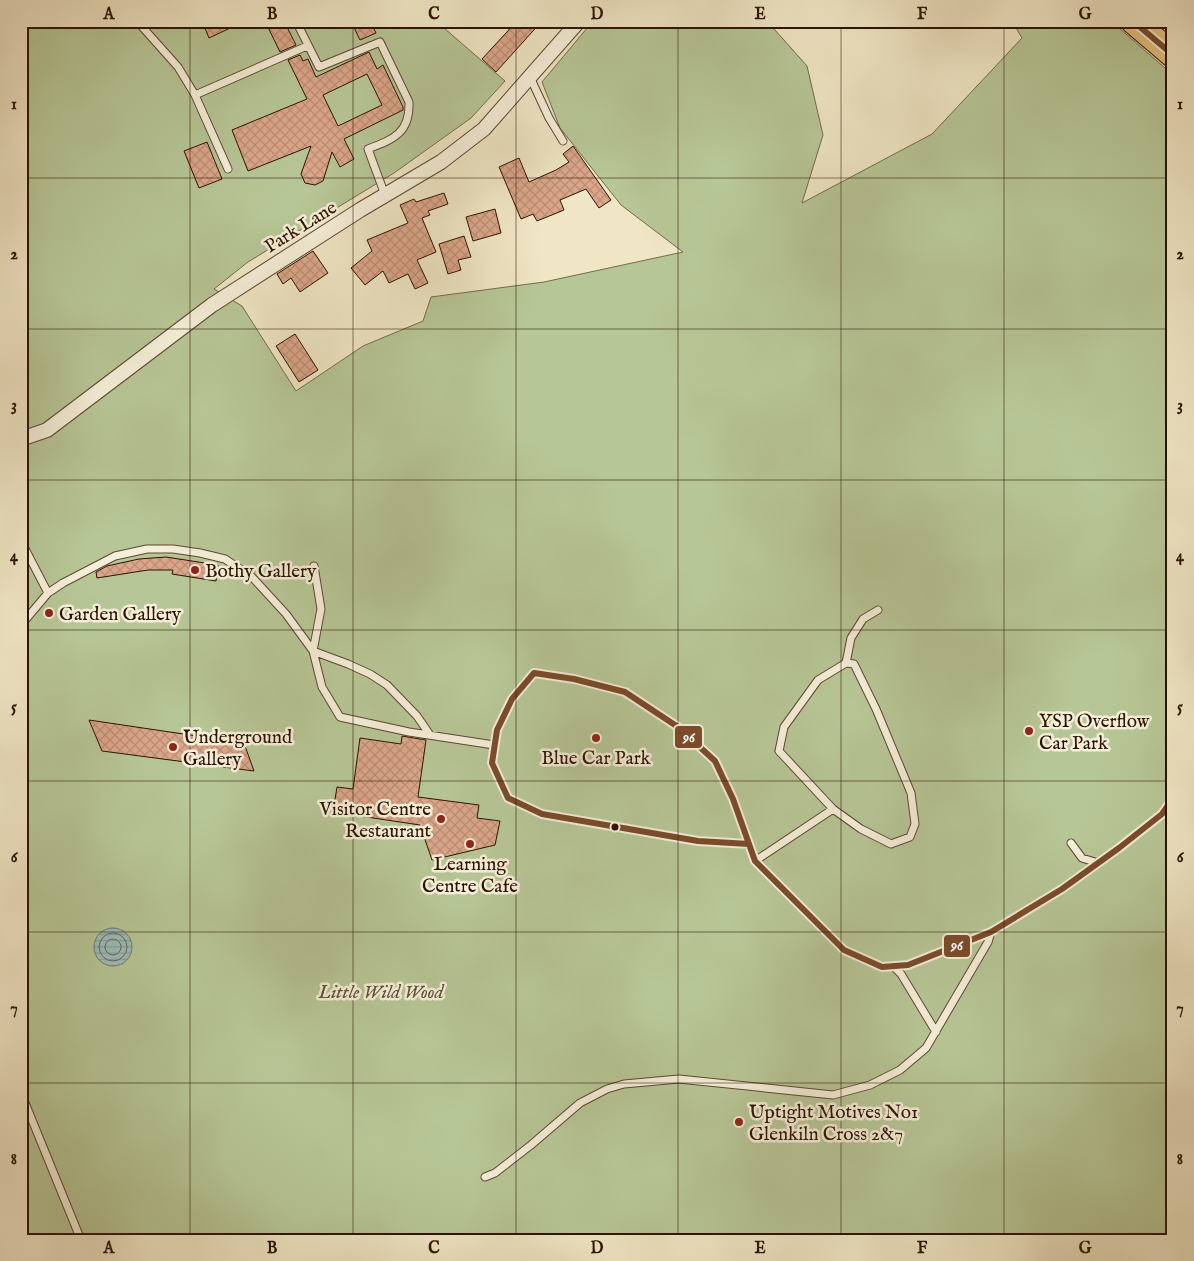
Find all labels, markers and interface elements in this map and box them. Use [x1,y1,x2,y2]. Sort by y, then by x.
text: A [103,5,116,25]
text: B [267,5,278,25]
text: C [428,5,440,25]
text: D [591,5,604,25]
text: E [754,5,766,25]
text: F [917,5,928,25]
text: G [1079,5,1092,25]
text: 1 [11,95,17,115]
text: 1 [1177,95,1183,115]
street label: Park Lane [260,196,342,259]
text: 2 [10,245,18,265]
text: 2 [1176,245,1184,265]
text: 3 [11,396,17,416]
text: 3 [1177,396,1183,416]
text: 4 [10,547,19,567]
text: 4 [1176,547,1185,567]
place label: Bothy Gallery [205,560,317,584]
marker: Bothy Gallery [189,564,201,576]
place label: Garden Gallery [59,603,182,627]
marker: Garden Gallery [43,607,55,619]
text: 5 [11,698,17,718]
text: 5 [1177,698,1183,718]
place label: YSP Overflow Car Park [1039,710,1150,756]
line badge: 96 [674,725,703,749]
marker: YSP Overflow Car Park [1023,725,1035,737]
place label: Underground Gallery [183,726,293,772]
text: 96 [682,729,696,747]
marker: Blue Car Park [590,732,602,744]
marker: Underground Gallery [167,741,179,753]
place label: Blue Car Park [541,747,652,771]
place label: Visitor Centre Restaurant [318,798,431,844]
marker: Visitor Centre Restaurant [435,813,447,825]
unlabelled marker [610,822,620,832]
marker: Learning Centre Cafe [464,838,476,850]
text: 6 [11,848,19,868]
text: 6 [1177,848,1185,868]
place label: Learning Centre Cafe [422,853,518,899]
line badge: 96 [943,934,971,958]
text: 96 [950,937,964,955]
park label: Little Wild Wood [318,981,445,1005]
text: 7 [10,999,18,1019]
text: 7 [1176,999,1184,1019]
place label: Uptight Motives No1 Glenkiln Cross 2&7 [749,1101,918,1147]
marker: Uptight Motives No1 Glenkiln Cross 2&7 [733,1116,745,1128]
text: 8 [11,1150,17,1170]
text: 8 [1177,1150,1183,1170]
text: A [103,1239,116,1259]
text: B [267,1239,278,1259]
text: C [428,1239,440,1259]
text: D [591,1239,604,1259]
text: E [754,1239,766,1259]
text: F [917,1239,928,1259]
text: G [1079,1239,1092,1259]

